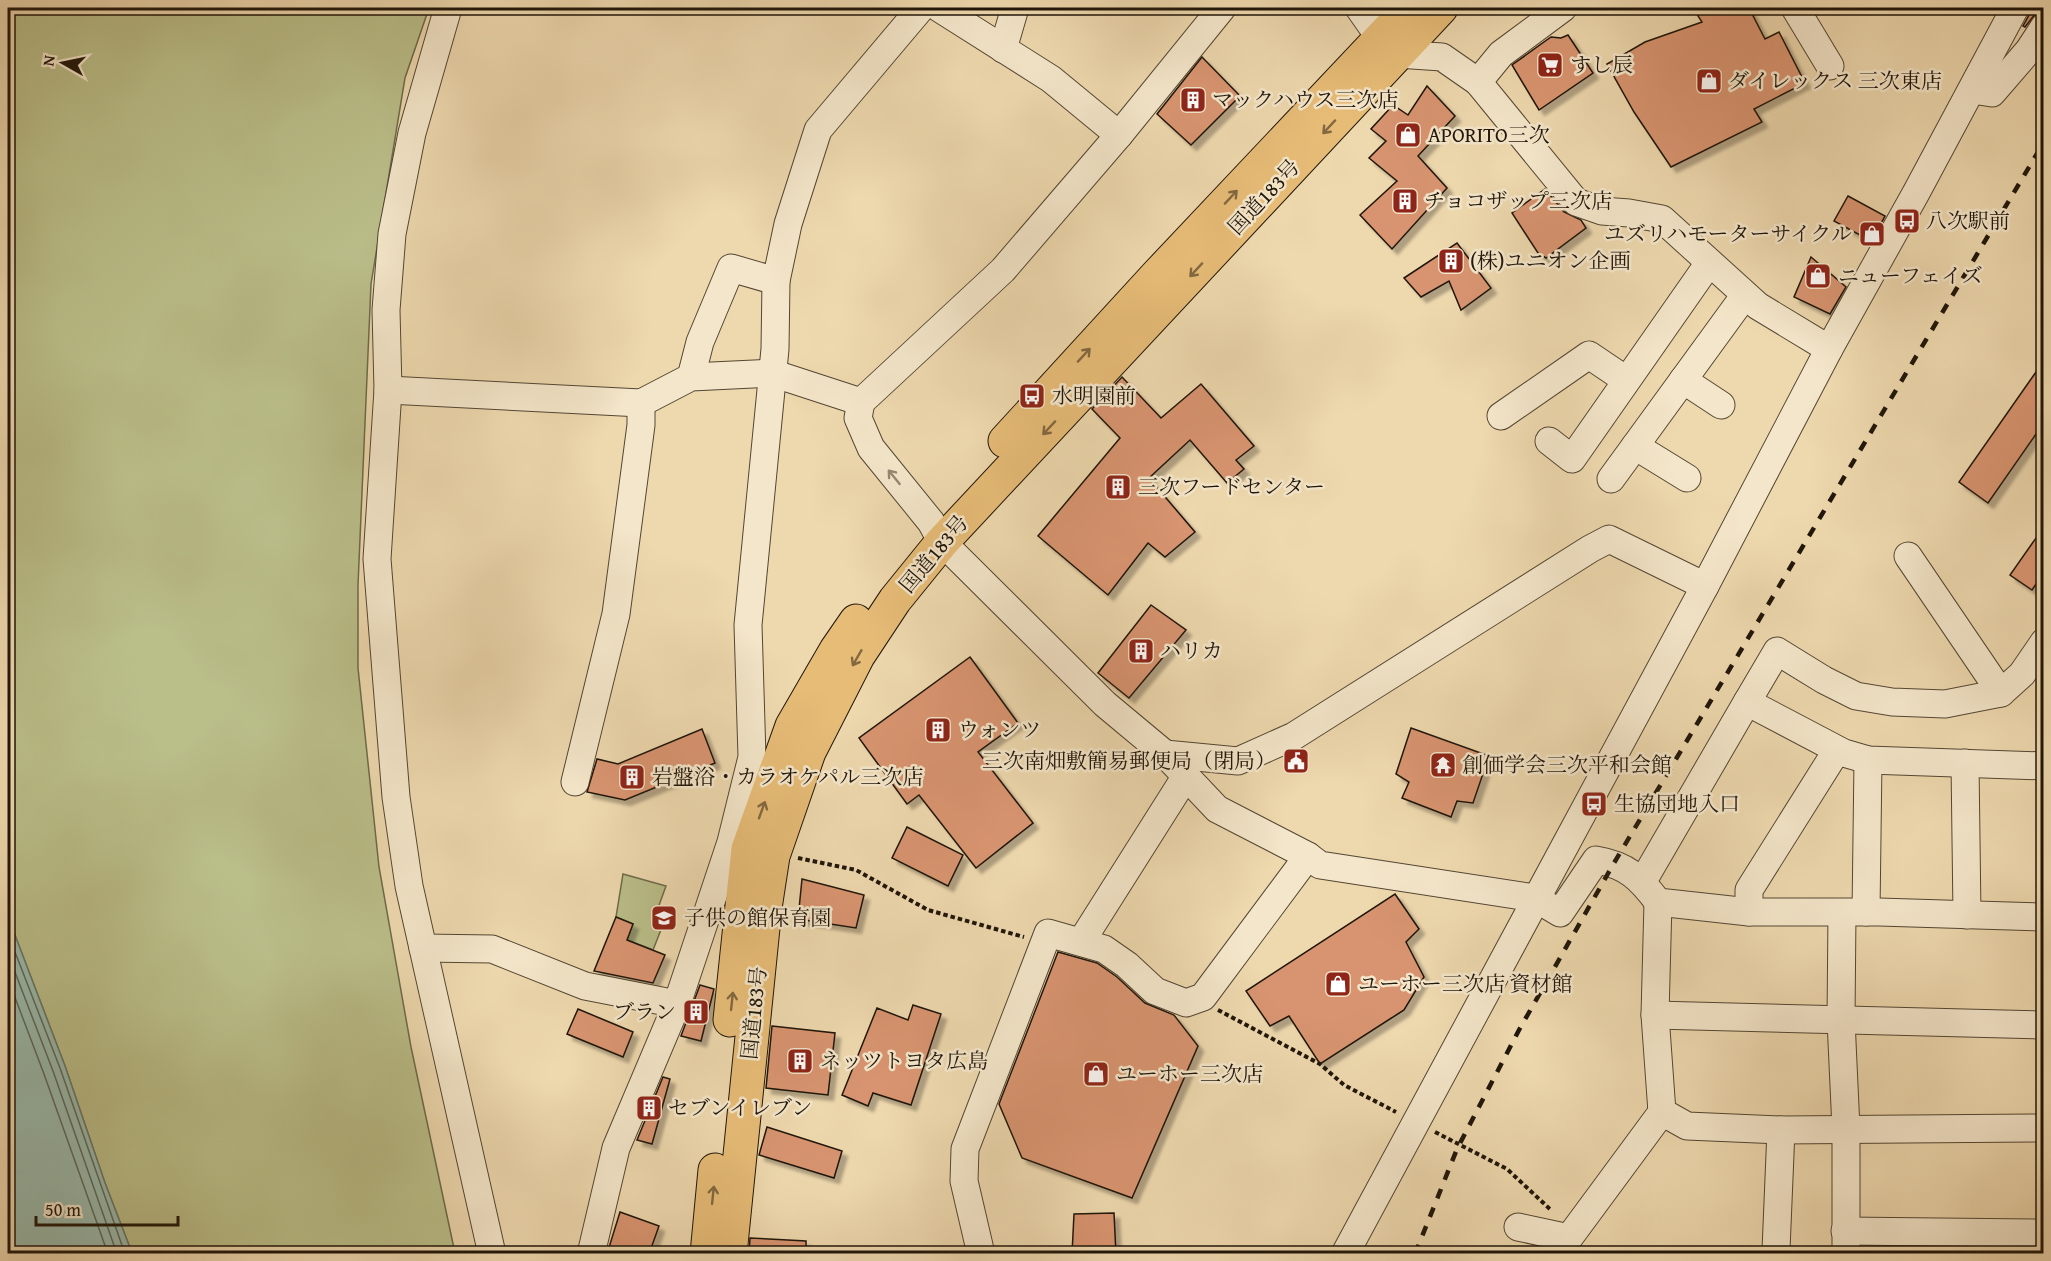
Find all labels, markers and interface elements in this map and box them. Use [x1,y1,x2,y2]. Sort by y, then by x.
north arrow [33,33,93,93]
place label: すし辰 [1570,49,1633,80]
supermarket icon: すし辰 [1535,50,1565,80]
text: N [35,53,61,68]
place label: ダイレックス 三次東店 [1728,65,1942,96]
shop icon: ダイレックス 三次東店 [1694,66,1724,96]
place label: マックハウス三次店 [1212,84,1398,115]
building icon: マックハウス三次店 [1178,85,1208,115]
one-way arrow [1322,119,1336,134]
place label: APORITO三次 [1428,119,1550,150]
shop icon: APORITO三次 [1393,120,1423,150]
street label: 国道183号 [1220,152,1307,241]
place label: チョコザップ三次店 [1424,185,1612,216]
building icon: チョコザップ三次店 [1390,186,1420,216]
one-way arrow [1224,189,1238,204]
place label: 八次駅前 [1926,205,2010,236]
bus stop icon: 八次駅前 [1892,206,1922,236]
place label: ユズリハモーターサイクル [1604,218,1852,249]
shop icon: ユズリハモーターサイクル [1857,219,1887,249]
place label: (株)ユニオン企画 [1470,245,1631,276]
building icon: (株)ユニオン企画 [1436,246,1466,276]
place label: ニューフェイズ [1838,260,1983,291]
shop icon: ニューフェイズ [1803,261,1833,291]
one-way arrow [1189,262,1203,277]
one-way arrow [1077,348,1091,363]
place label: 水明園前 [1052,380,1136,411]
bus stop icon: 水明園前 [1017,381,1047,411]
one-way arrow [1041,420,1056,435]
one-way arrow [887,469,900,485]
place label: 三次フードセンター [1138,471,1325,502]
building icon: 三次フードセンター [1103,472,1133,502]
street label: 国道183号 [892,508,975,599]
place label: ハリカ [1160,635,1223,666]
building icon: ハリカ [1126,636,1156,666]
one-way arrow [851,649,863,666]
place label: ウォンツ [958,714,1041,745]
building icon: ウォンツ [923,715,953,745]
place label: 三次南畑敷簡易郵便局（閉局） [982,745,1276,776]
public building icon: 三次南畑敷簡易郵便局（閉局） [1281,746,1311,776]
place label: 創価学会三次平和会館 [1462,749,1672,780]
temple icon: 創価学会三次平和会館 [1428,750,1458,780]
place label: 岩盤浴・カラオケパル三次店 [652,761,923,792]
building icon: 岩盤浴・カラオケパル三次店 [617,762,647,792]
place label: 生協団地入口 [1614,788,1740,819]
bus stop icon: 生協団地入口 [1579,789,1609,819]
one-way arrow [758,801,769,819]
place label: 子供の館保育園 [684,902,831,933]
school or university icon: 子供の館保育園 [649,903,679,933]
street label: 国道183号 [733,965,774,1061]
place label: ユーホー三次店 資材館 [1358,968,1573,999]
shop icon: ユーホー三次店 資材館 [1323,969,1353,999]
one-way arrow [727,992,738,1012]
place label: ブラン [613,996,676,1027]
building icon: ブラン [681,997,711,1027]
place label: ネッツトヨタ広島 [820,1045,988,1076]
building icon: ネッツトヨタ広島 [785,1046,815,1076]
place label: ユーホー三次店 [1116,1058,1263,1089]
shop icon: ユーホー三次店 [1081,1059,1111,1089]
place label: セブンイレブン [668,1092,812,1123]
building icon: セブンイレブン [634,1093,664,1123]
one-way arrow [708,1186,719,1206]
scale bar [36,1189,178,1227]
text: 50 m [45,1196,81,1223]

